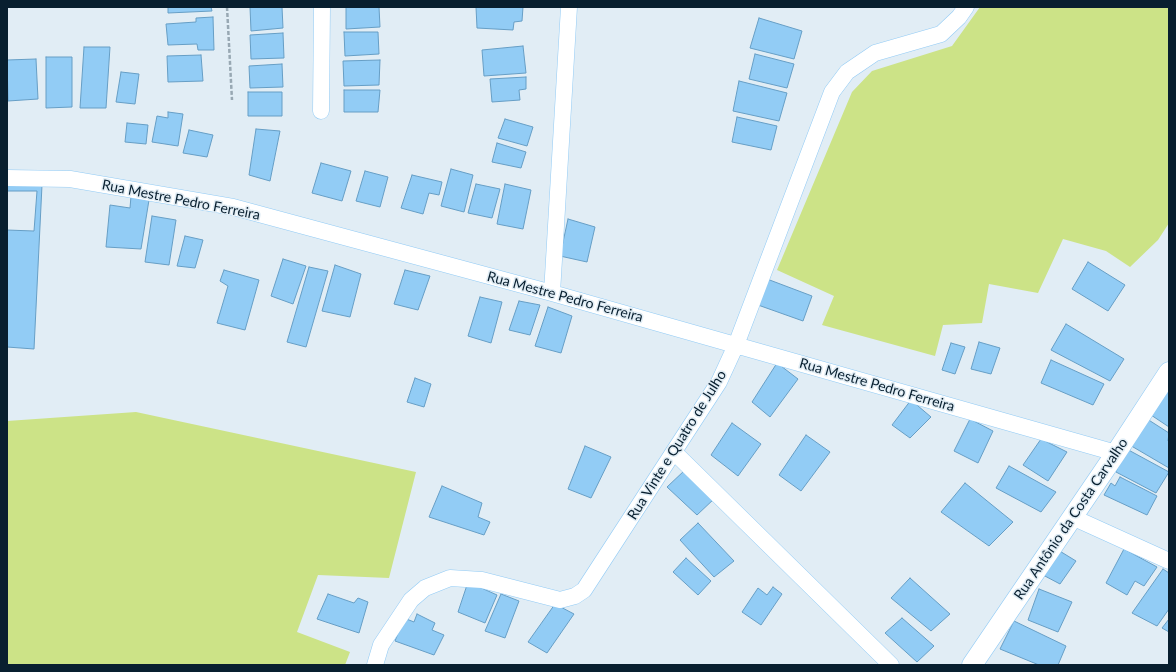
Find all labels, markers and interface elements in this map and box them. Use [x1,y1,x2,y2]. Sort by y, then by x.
street label: Rua Mestre Pedro Ferreira [100,176,262,224]
street label: Rua Mestre Pedro Ferreira [485,268,645,326]
street label: Rua Mestre Pedro Ferreira [797,355,957,415]
street label: Rua Vinte e Quatro de Julho [624,367,730,523]
street label: Rua Antônio da Costa Carvalho [1011,435,1131,603]

